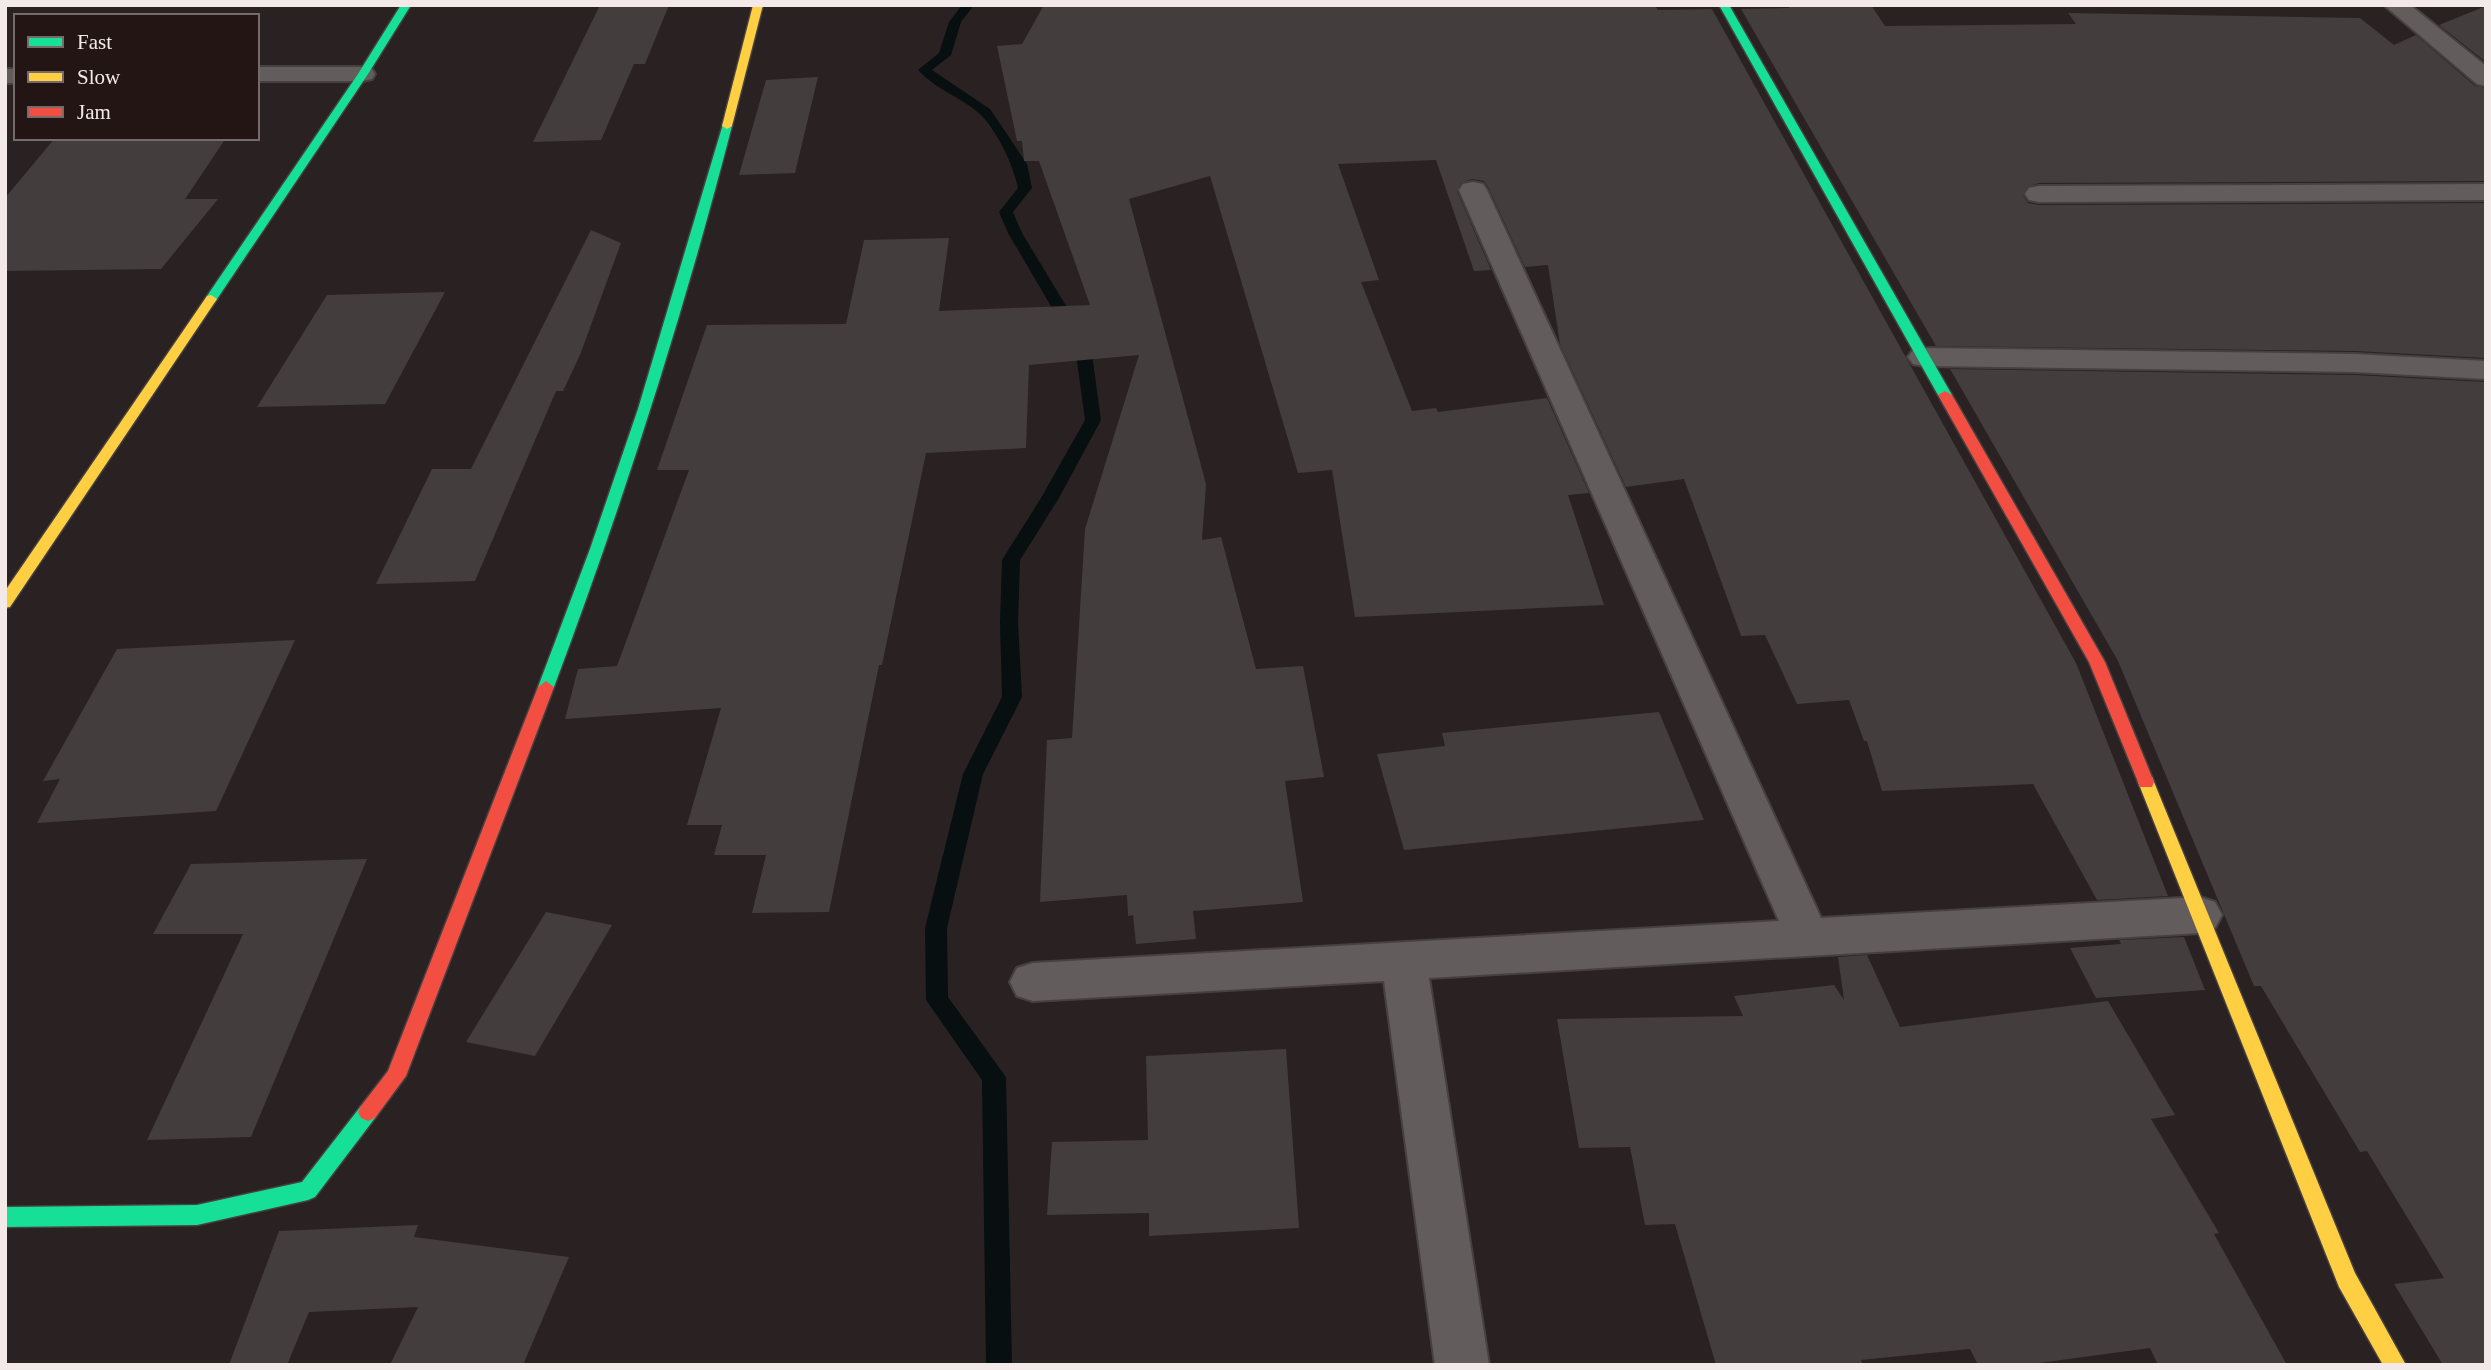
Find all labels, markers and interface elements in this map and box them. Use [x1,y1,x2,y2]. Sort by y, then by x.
legend [14,14,259,140]
text: Fast [77,30,112,54]
text: Slow [77,65,121,89]
text: Jam [77,100,111,124]

